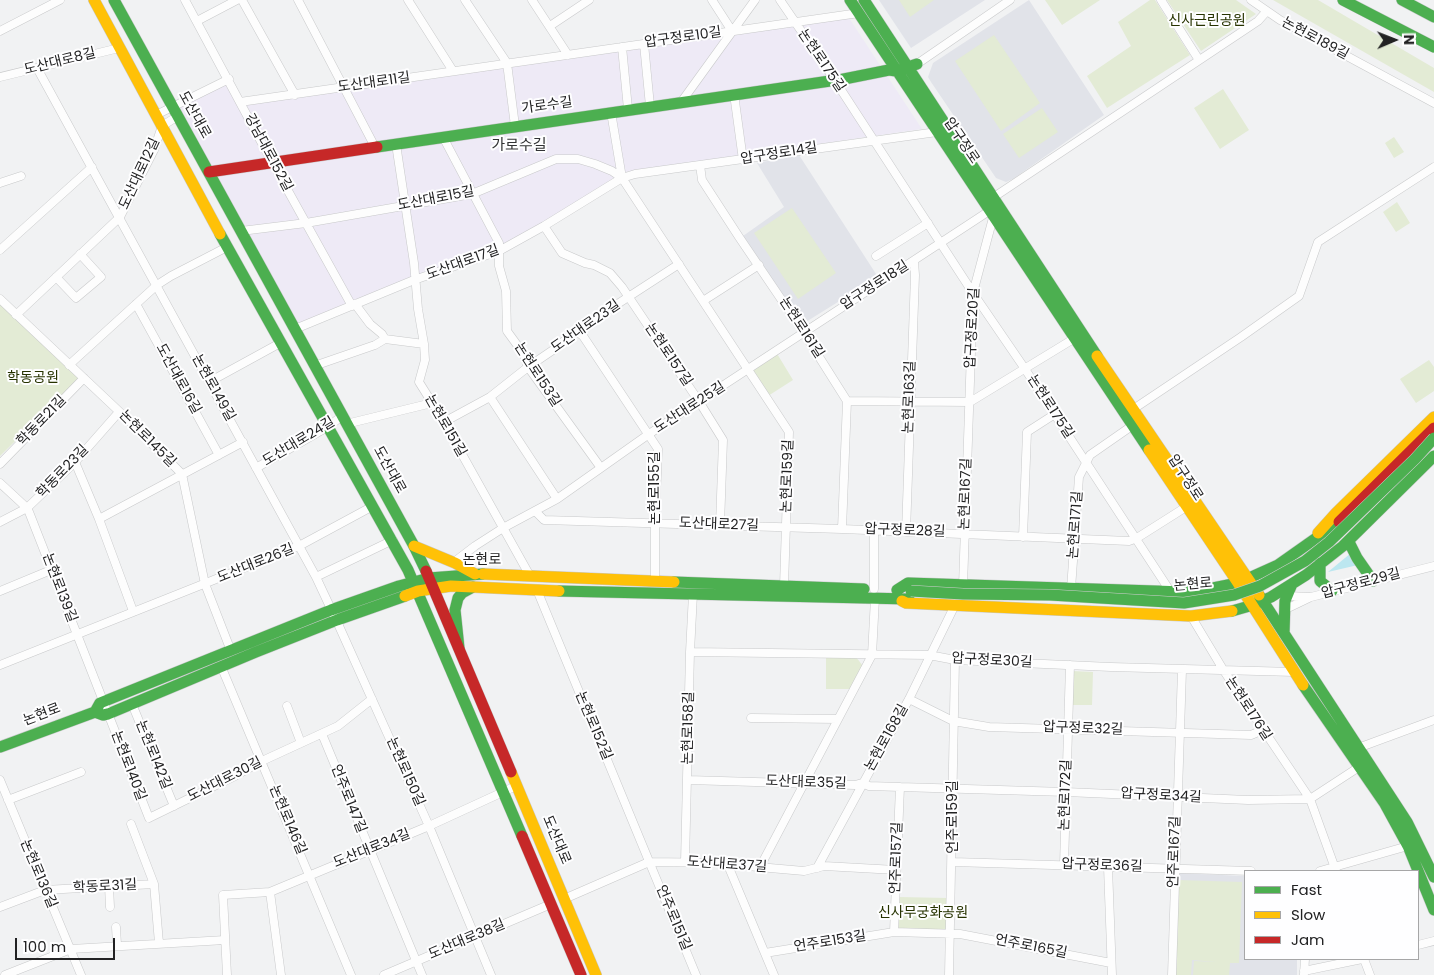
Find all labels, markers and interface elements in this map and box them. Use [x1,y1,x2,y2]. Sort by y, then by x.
park label: 신사근린공원 [1168,13,1246,29]
street label: 논현로189길 [1279,14,1351,64]
north arrow [1369,15,1419,65]
street label: 압구정로10길 [643,24,723,52]
street label: 논현로175길 [794,26,848,96]
text: N [1399,34,1419,45]
street label: 도산대로8길 [22,45,98,79]
street label: 도산대로11길 [337,70,411,96]
street label: 도산대로 [174,88,214,142]
street label: 가로수길 [520,94,574,118]
street label: 강남대로152길 [240,111,296,195]
street label: 압구정로 [940,115,982,167]
street label: 도산대로12길 [116,136,164,212]
district label: 가로수길 [491,137,547,155]
street label: 압구정로14길 [739,140,819,168]
street label: 도산대로15길 [396,183,476,215]
street label: 도산대로17길 [424,242,502,284]
street label: 압구정로18길 [838,258,912,314]
street label: 압구정로20길 [962,287,984,369]
street label: 논현로161길 [775,294,827,362]
street label: 도산대로23길 [548,297,624,357]
street label: 논현로157길 [641,320,695,390]
street label: 논현로153길 [510,340,564,410]
street label: 도산대로16길 [152,341,204,417]
street label: 논현로149길 [188,352,238,424]
street label: 논현로163길 [900,360,920,434]
park label: 학동공원 [7,370,59,386]
street label: 논현로175길 [1023,372,1077,442]
street label: 도산대로25길 [651,379,729,437]
street label: 학동로21길 [14,392,70,450]
street label: 논현로151길 [420,392,470,460]
street label: 논현로145길 [115,407,179,471]
street label: 도산대로24길 [260,414,338,470]
street label: 논현로159길 [778,439,798,513]
street label: 학동로23길 [33,442,93,502]
street label: 도산대로 [369,443,409,497]
street label: 논현로155길 [647,451,663,525]
street label: 압구정로 [1164,452,1206,504]
street label: 논현로167길 [956,457,976,531]
street label: 논현로171길 [1065,490,1087,560]
street label: 도산대로27길 [679,515,759,535]
street label: 압구정로28길 [864,521,946,541]
street label: 도산대로26길 [215,541,297,587]
street label: 논현로139길 [38,551,80,625]
street label: 논현로 [463,552,501,568]
street label: 압구정로29길 [1320,565,1402,603]
street label: 논현로 [1173,575,1213,595]
street label: 압구정로30길 [951,650,1033,672]
street label: 논현로176길 [1221,674,1275,744]
street label: 논현로152길 [571,689,615,763]
street label: 논현로158길 [680,691,698,765]
street label: 논현로 [21,700,63,730]
street label: 논현로168길 [862,702,912,774]
street label: 논현로142길 [132,718,174,792]
street label: 압구정로32길 [1042,719,1124,739]
street label: 논현로140길 [107,729,149,803]
street label: 논현로150길 [382,735,428,809]
street label: 도산대로30길 [185,754,265,806]
street label: 논현로172길 [1056,759,1076,831]
street label: 언주로147길 [327,762,369,836]
street label: 도산대로35길 [765,773,847,793]
street label: 언주로159길 [945,780,961,854]
street label: 논현로146길 [265,783,309,857]
street label: 압구정로34길 [1120,785,1202,807]
street label: 도산대로 [538,813,574,867]
street label: 언주로167길 [1165,815,1185,889]
street label: 언주로157길 [887,822,907,894]
street label: 도산대로34길 [331,826,413,872]
street label: 논현로136길 [16,837,60,911]
street label: 도산대로37길 [686,854,768,876]
street label: 압구정로36길 [1061,856,1143,876]
legend [1244,870,1419,960]
street label: 학동로31길 [72,877,138,897]
text: Fast [1291,879,1322,900]
street label: 언주로151길 [652,883,694,953]
text: Slow [1291,904,1325,925]
park label: 신사무궁화공원 [878,905,968,921]
street label: 도산대로38길 [426,916,508,964]
scale bar [18,928,118,960]
street label: 언주로153길 [793,928,867,956]
text: Jam [1291,929,1325,950]
street label: 언주로165길 [993,932,1069,962]
text: 100 m [23,936,66,957]

